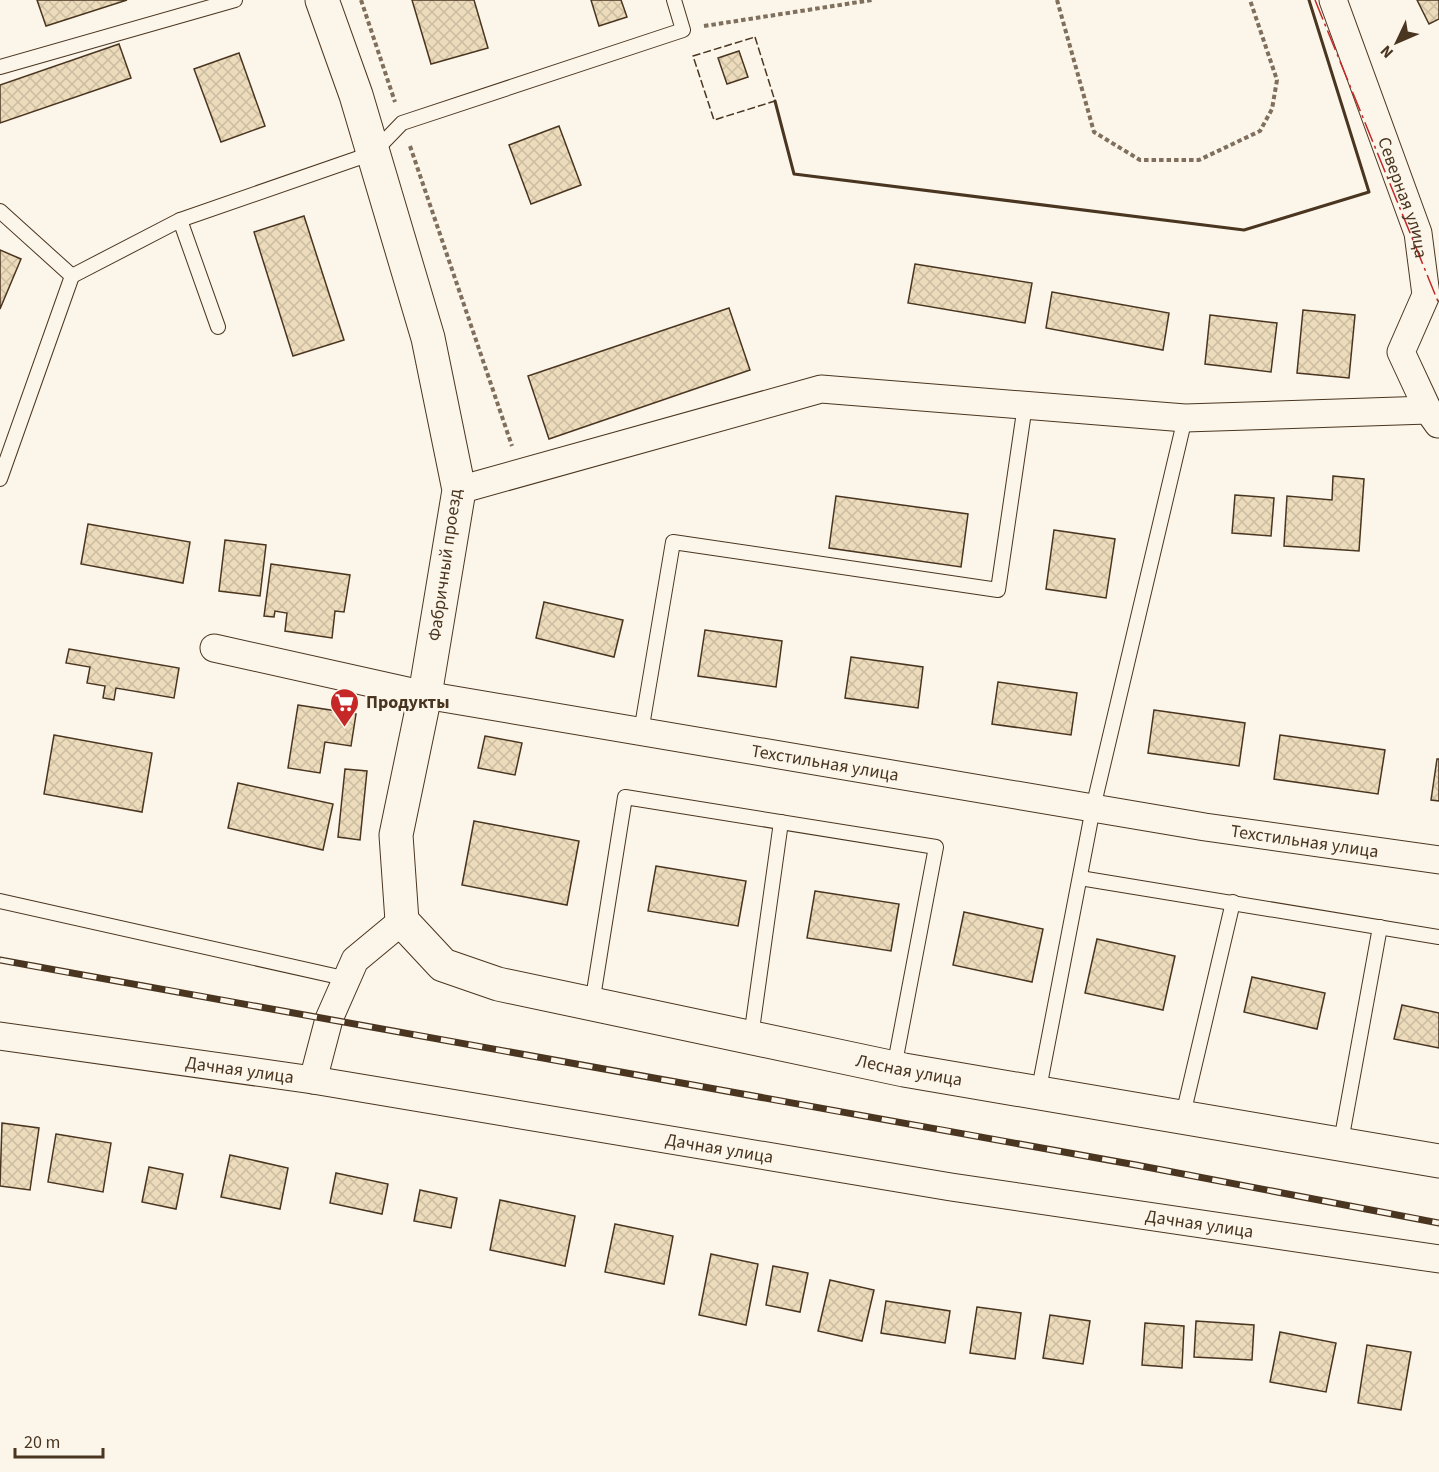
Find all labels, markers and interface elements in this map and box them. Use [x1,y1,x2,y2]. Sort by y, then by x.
north arrow [1367,12,1427,72]
text: N [1375,40,1399,63]
street label: Северная улица [1372,134,1434,260]
street label: Фабричный проезд [422,487,468,643]
supermarket icon: Продукты [329,686,361,728]
place label: Продукты [366,690,450,715]
street label: Техстильная улица [750,738,901,787]
street label: Техстильная улица [1229,818,1380,864]
street label: Лесная улица [854,1048,964,1092]
street label: Дачная улица [184,1050,295,1090]
street label: Дачная улица [663,1127,775,1169]
street label: Дачная улица [1143,1203,1255,1244]
scale bar [15,1421,104,1459]
text: 20 m [24,1430,60,1455]

